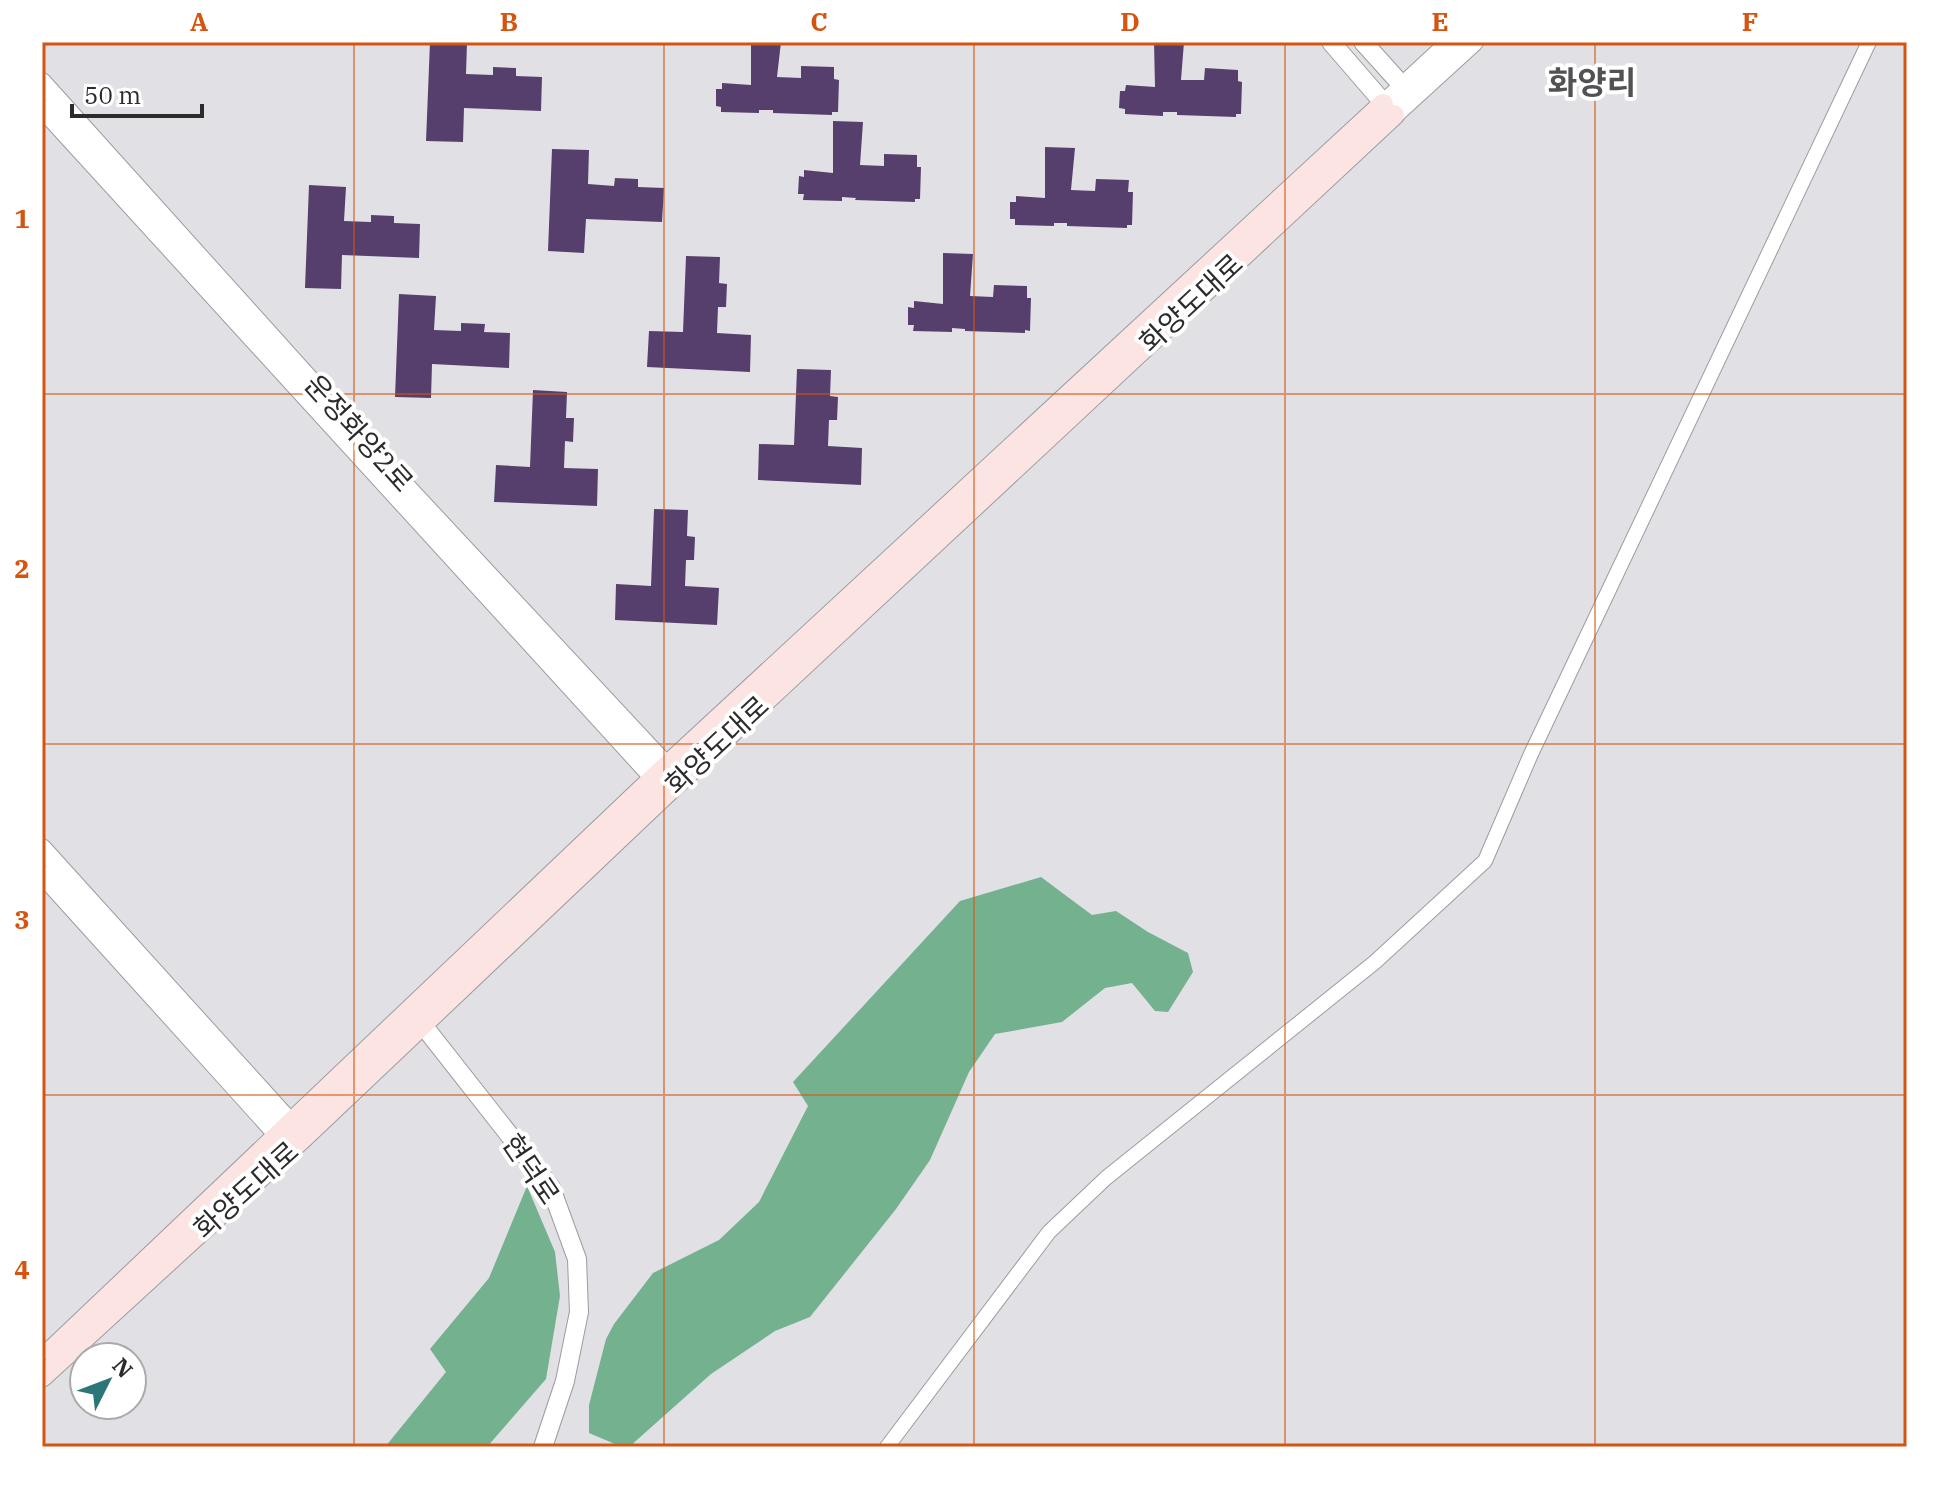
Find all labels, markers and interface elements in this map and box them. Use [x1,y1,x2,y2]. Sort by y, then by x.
text: A [190,4,208,38]
text: B [500,4,518,38]
text: C [810,4,828,38]
text: D [1120,4,1140,38]
text: E [1431,4,1449,38]
text: F [1742,4,1758,38]
district label: 화양리 [1548,61,1636,103]
scale bar [72,68,202,118]
text: 50 m [84,79,141,111]
text: 1 [14,201,30,235]
street label: 화양도대로 [1131,245,1250,360]
street label: 운정화양2로 [297,366,422,499]
text: 2 [14,551,30,585]
street label: 화양도대로 [657,687,776,802]
text: 3 [14,902,30,936]
street label: 현덕로 [494,1126,568,1211]
street label: 화양도대로 [185,1133,306,1246]
text: 4 [14,1252,30,1286]
north arrow [68,1341,148,1421]
text: N [107,1351,140,1383]

